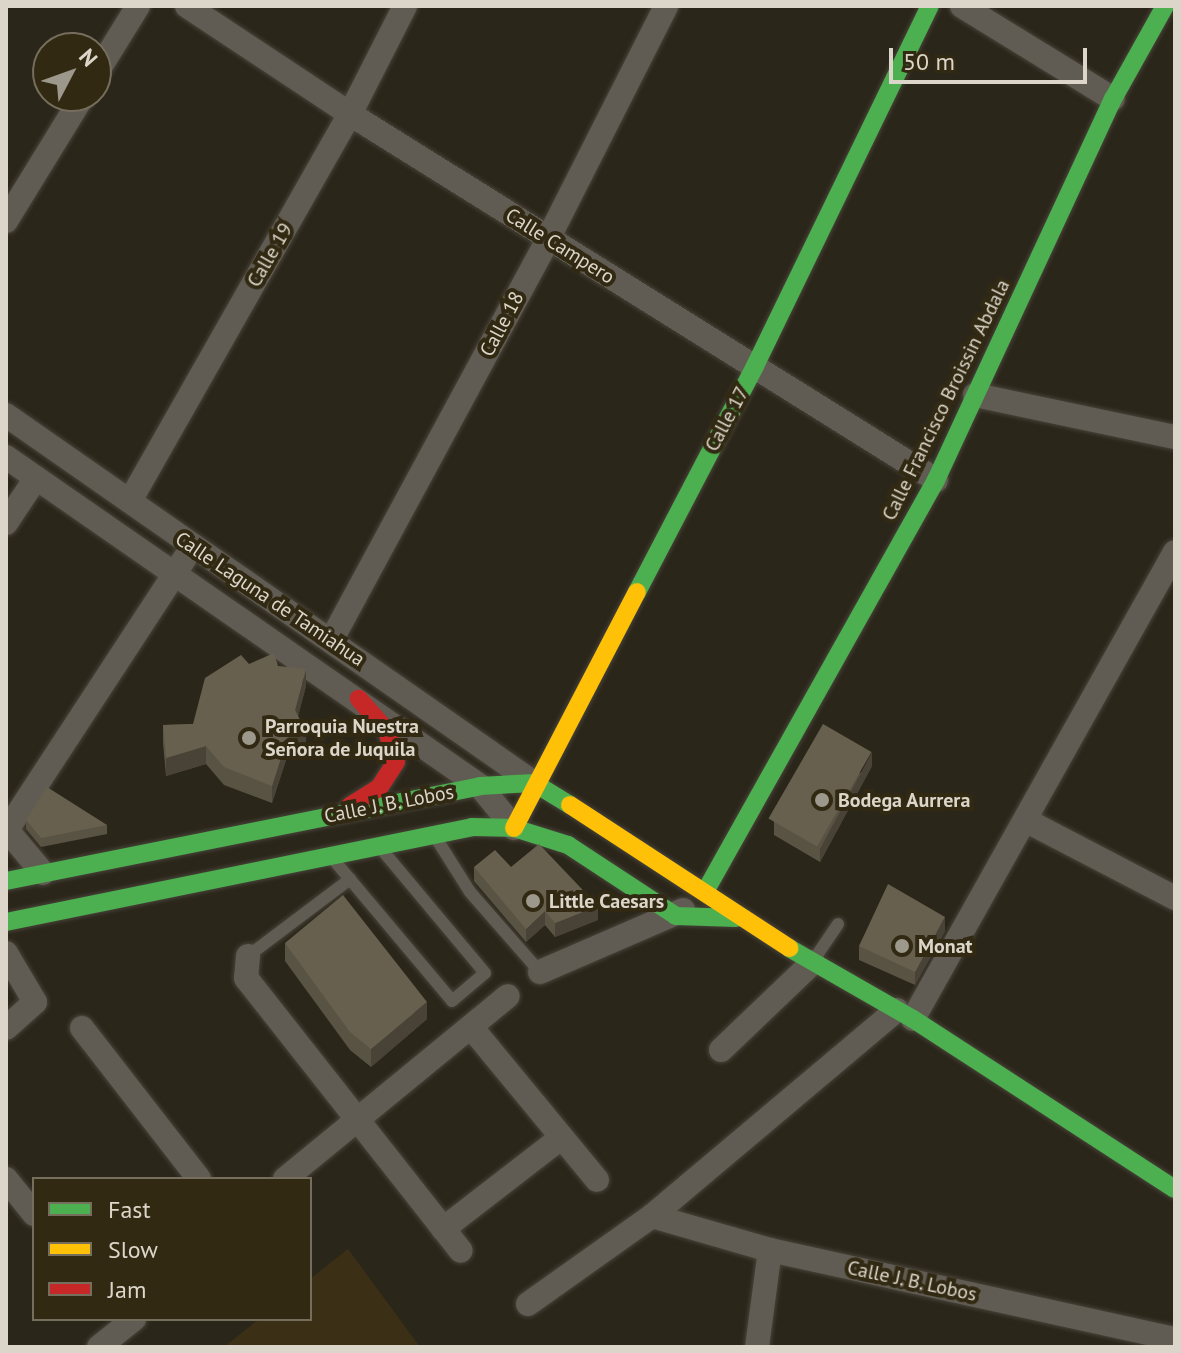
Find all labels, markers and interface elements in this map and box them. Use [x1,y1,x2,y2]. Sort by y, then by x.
north arrow [32,32,112,112]
scale bar [893,32,1091,82]
text: N [73,43,104,72]
text: 50 m [903,46,955,77]
street label: Calle Campero [501,203,619,289]
street label: Calle 19 [242,219,298,291]
street label: Calle Francisco Broissin Abdala [877,275,1015,525]
street label: Calle 18 [475,287,529,361]
street label: Calle 17 [700,382,754,456]
street label: Calle Laguna de Tamiahua [170,526,370,672]
place label: Parroquia Nuestra Señora de Juquila [265,714,419,761]
marker: Parroquia Nuestra Señora de Juquila [240,729,258,747]
street label: Calle J. B. Lobos [321,779,457,829]
place label: Bodega Aurrera [838,788,971,812]
marker: Bodega Aurrera [813,791,831,809]
place label: Little Caesars [549,889,664,913]
marker: Little Caesars [524,892,542,910]
place label: Monat [918,934,973,958]
marker: Monat [893,937,911,955]
legend [32,1177,312,1321]
text: Fast [108,1194,151,1225]
text: Slow [108,1234,158,1265]
street label: Calle J. B. Lobos [844,1255,980,1307]
text: Jam [108,1274,146,1305]

